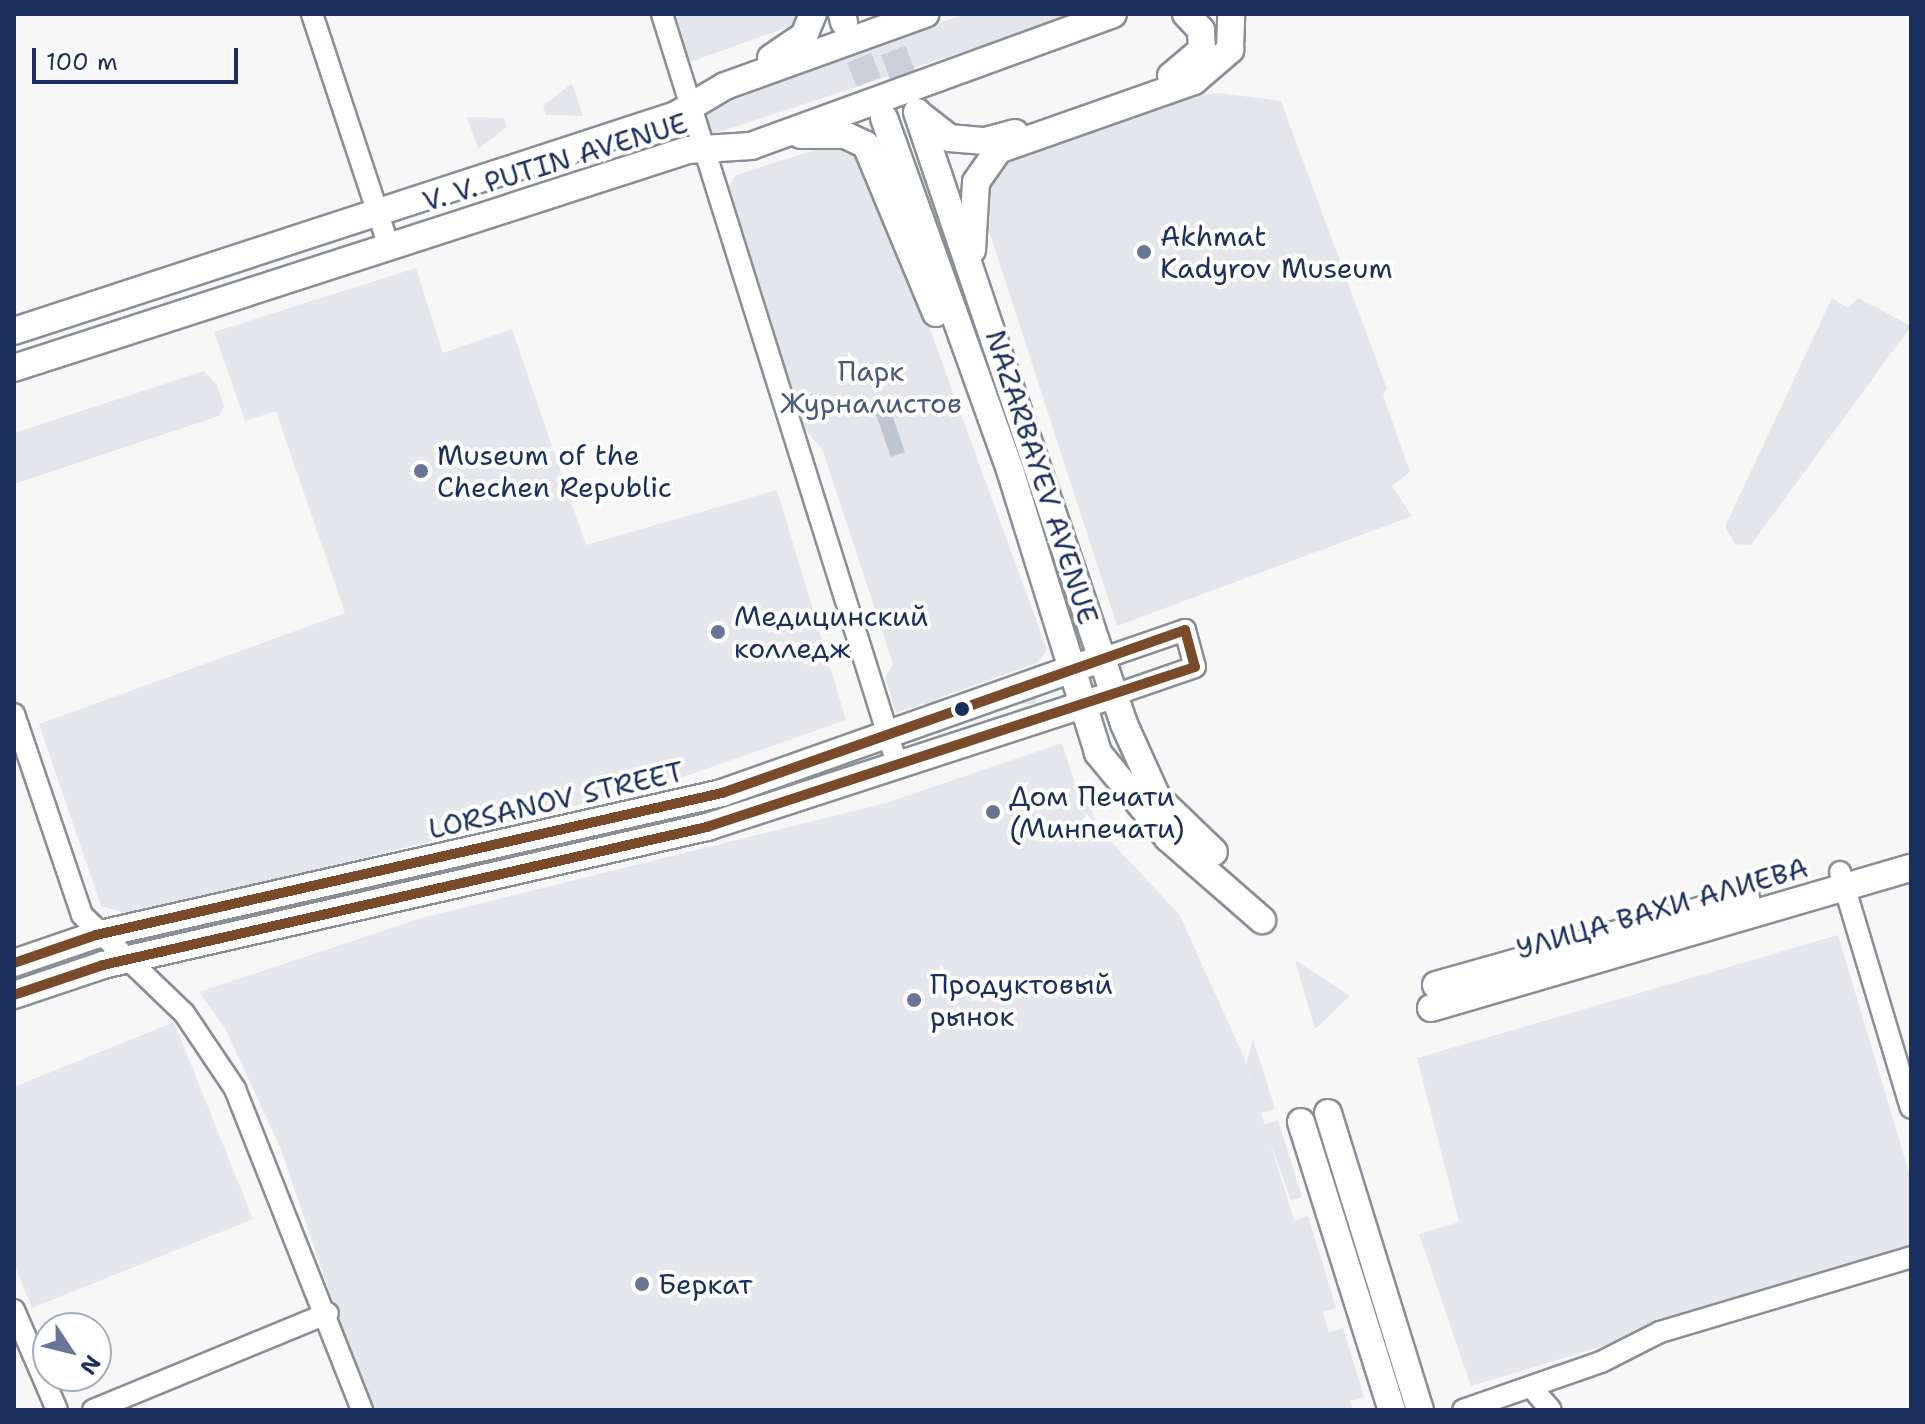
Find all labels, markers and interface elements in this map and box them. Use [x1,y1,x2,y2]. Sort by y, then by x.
scale bar [36,32,242,82]
text: 100 m [46,46,118,78]
street label: V. V. PUTIN AVENUE [419,106,691,218]
place label: Akhmat Kadyrov Museum [1160,219,1393,285]
marker: Akhmat Kadyrov Museum [1135,243,1153,261]
street label: NAZARBAYEV AVENUE [979,326,1105,628]
park label: Парк Журналистов [780,354,962,420]
place label: Museum of the Chechen Republic [437,438,672,504]
marker: Museum of the Chechen Republic [412,462,430,480]
place label: Медицинский колледж [734,599,928,665]
marker: Медицинский колледж [709,623,727,641]
unlabelled marker [954,701,970,717]
street label: LORSANOV STREET [425,754,687,846]
place label: Дом Печати (Минпечати) [1009,779,1184,845]
marker: Дом Печати (Минпечати) [984,803,1002,821]
street label: УЛИЦА ВАХИ АЛИЕВА [1512,850,1812,966]
place label: Продуктовый рынок [930,967,1113,1033]
marker: Продуктовый рынок [905,991,923,1009]
place label: Беркат [658,1267,752,1301]
marker: Беркат [633,1275,651,1293]
north arrow [32,1312,112,1392]
text: N [74,1349,107,1380]

